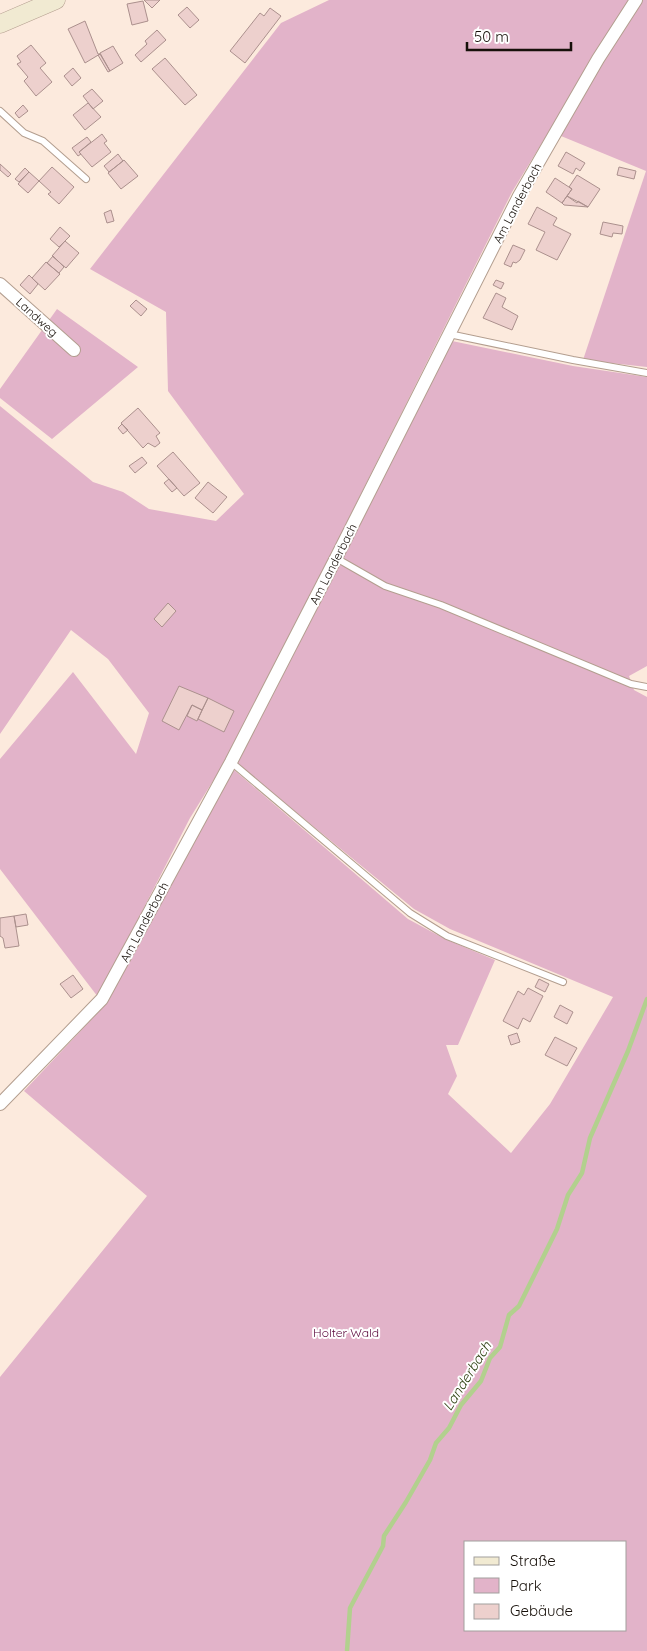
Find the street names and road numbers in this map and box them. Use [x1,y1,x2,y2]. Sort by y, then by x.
street label: Am Landerbach [490,160,544,246]
street label: Landweg [13,294,61,340]
street label: Am Landerbach [306,521,360,607]
street label: Am Landerbach [117,879,171,965]

